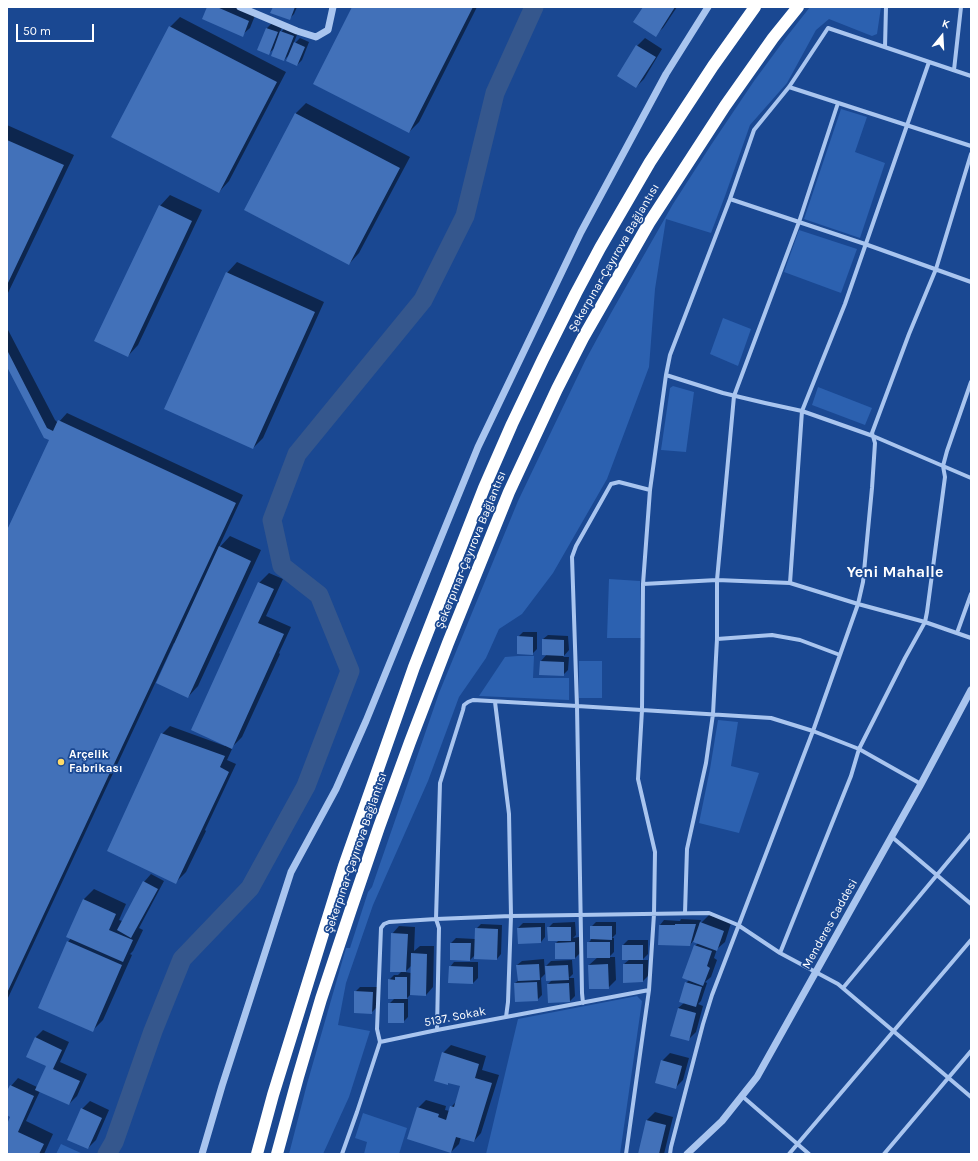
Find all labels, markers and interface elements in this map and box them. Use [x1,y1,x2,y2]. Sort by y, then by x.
scale bar [18,16,96,42]
north arrow [922,16,962,56]
text: K [940,17,951,31]
text: 50 m [23,24,51,38]
street label: Şekerpınar-Çayırova Bağlantısı [565,181,663,335]
street label: Şekerpınar-Çayırova Bağlantısı [433,469,509,631]
district label: Yeni Mahalle [847,562,943,582]
place label: Arçelik Fabrikası [69,748,123,776]
marker: Arçelik Fabrikası [56,757,66,767]
street label: Şekerpınar-Çayırova Bağlantısı [322,771,390,935]
street label: Menderes Caddesi [799,876,861,972]
street label: 5137. Sokak [423,1004,487,1030]

